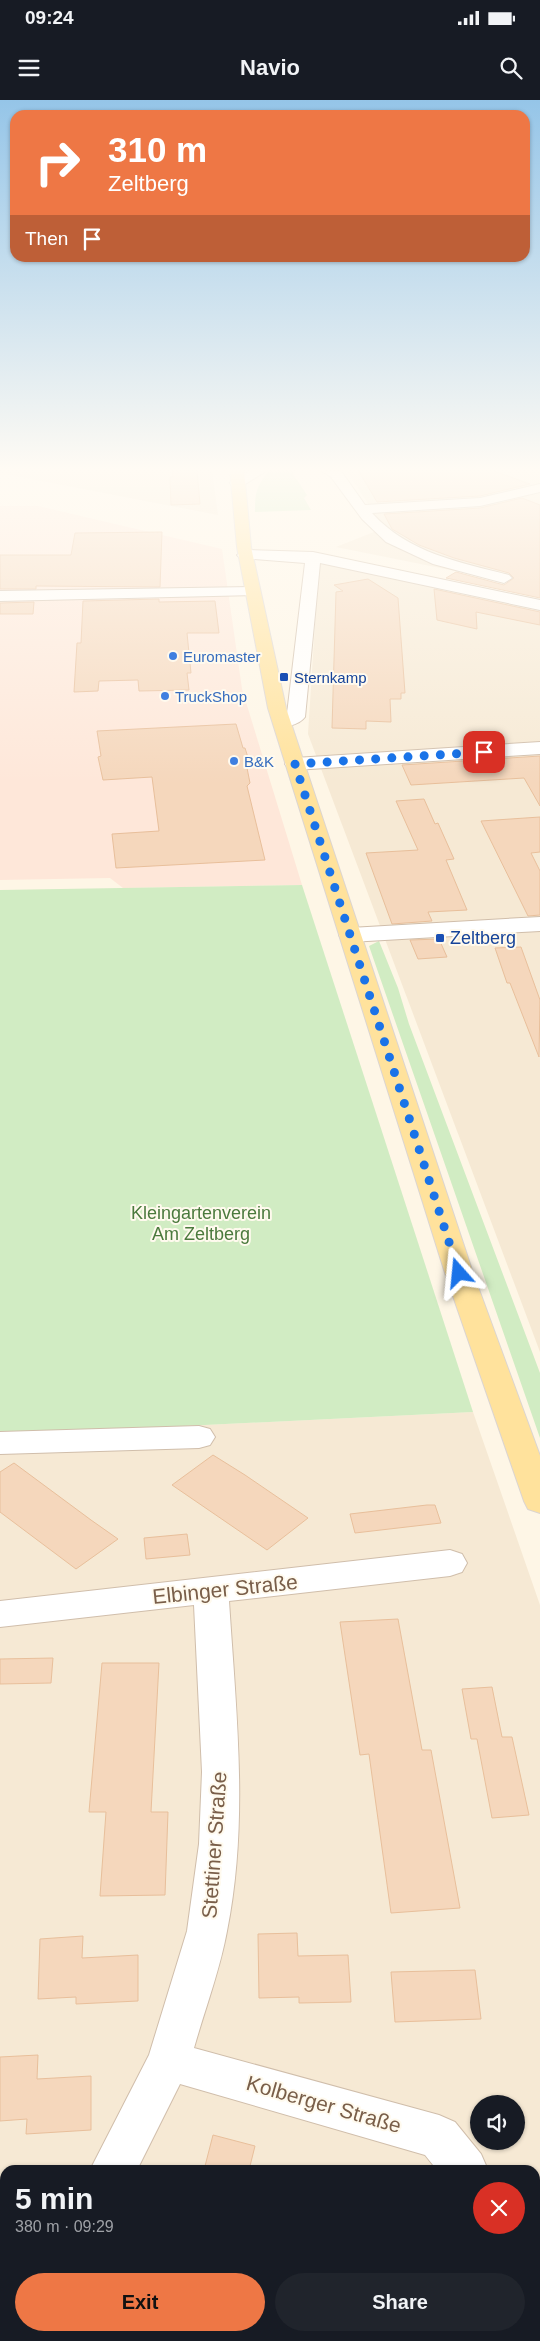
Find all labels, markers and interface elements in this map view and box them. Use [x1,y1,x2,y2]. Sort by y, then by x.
text: 09:24 [25,7,74,28]
icon: menu [15,54,43,82]
icon: search [497,54,525,82]
text: Navio [240,55,300,80]
icon: right [25,130,90,195]
text: 310 m [108,130,207,169]
text: Zeltberg [108,171,189,196]
icon: arrive [78,225,106,253]
text: Then [25,228,68,249]
place label: Euromaster [183,648,261,665]
marker: Euromaster [167,650,179,662]
place label: Sternkamp [294,669,367,686]
marker: Sternkamp [278,671,290,683]
place label: TruckShop [175,688,247,705]
marker: TruckShop [159,690,171,702]
pin [463,731,505,773]
icon: arrive [470,738,498,766]
place label: B&K [244,753,274,770]
marker: B&K [228,755,240,767]
place label: Zeltberg [450,928,516,948]
marker: Zeltberg [434,932,446,944]
park label: Kleingartenverein Am Zeltberg [131,1203,271,1244]
position arrow [432,1246,484,1298]
street label: Elbinger Straße [151,1570,299,1608]
street label: Stettiner Straße [197,1771,231,1919]
street label: Kolberger Straße [244,2071,404,2137]
map controls [470,2095,525,2150]
button: sound [470,2095,525,2150]
text: 5 min [15,2182,93,2215]
button: close [473,2182,525,2234]
text: 380 m · 09:29 [15,2218,114,2235]
button: Exit [15,2273,265,2331]
button: Share [275,2273,525,2331]

